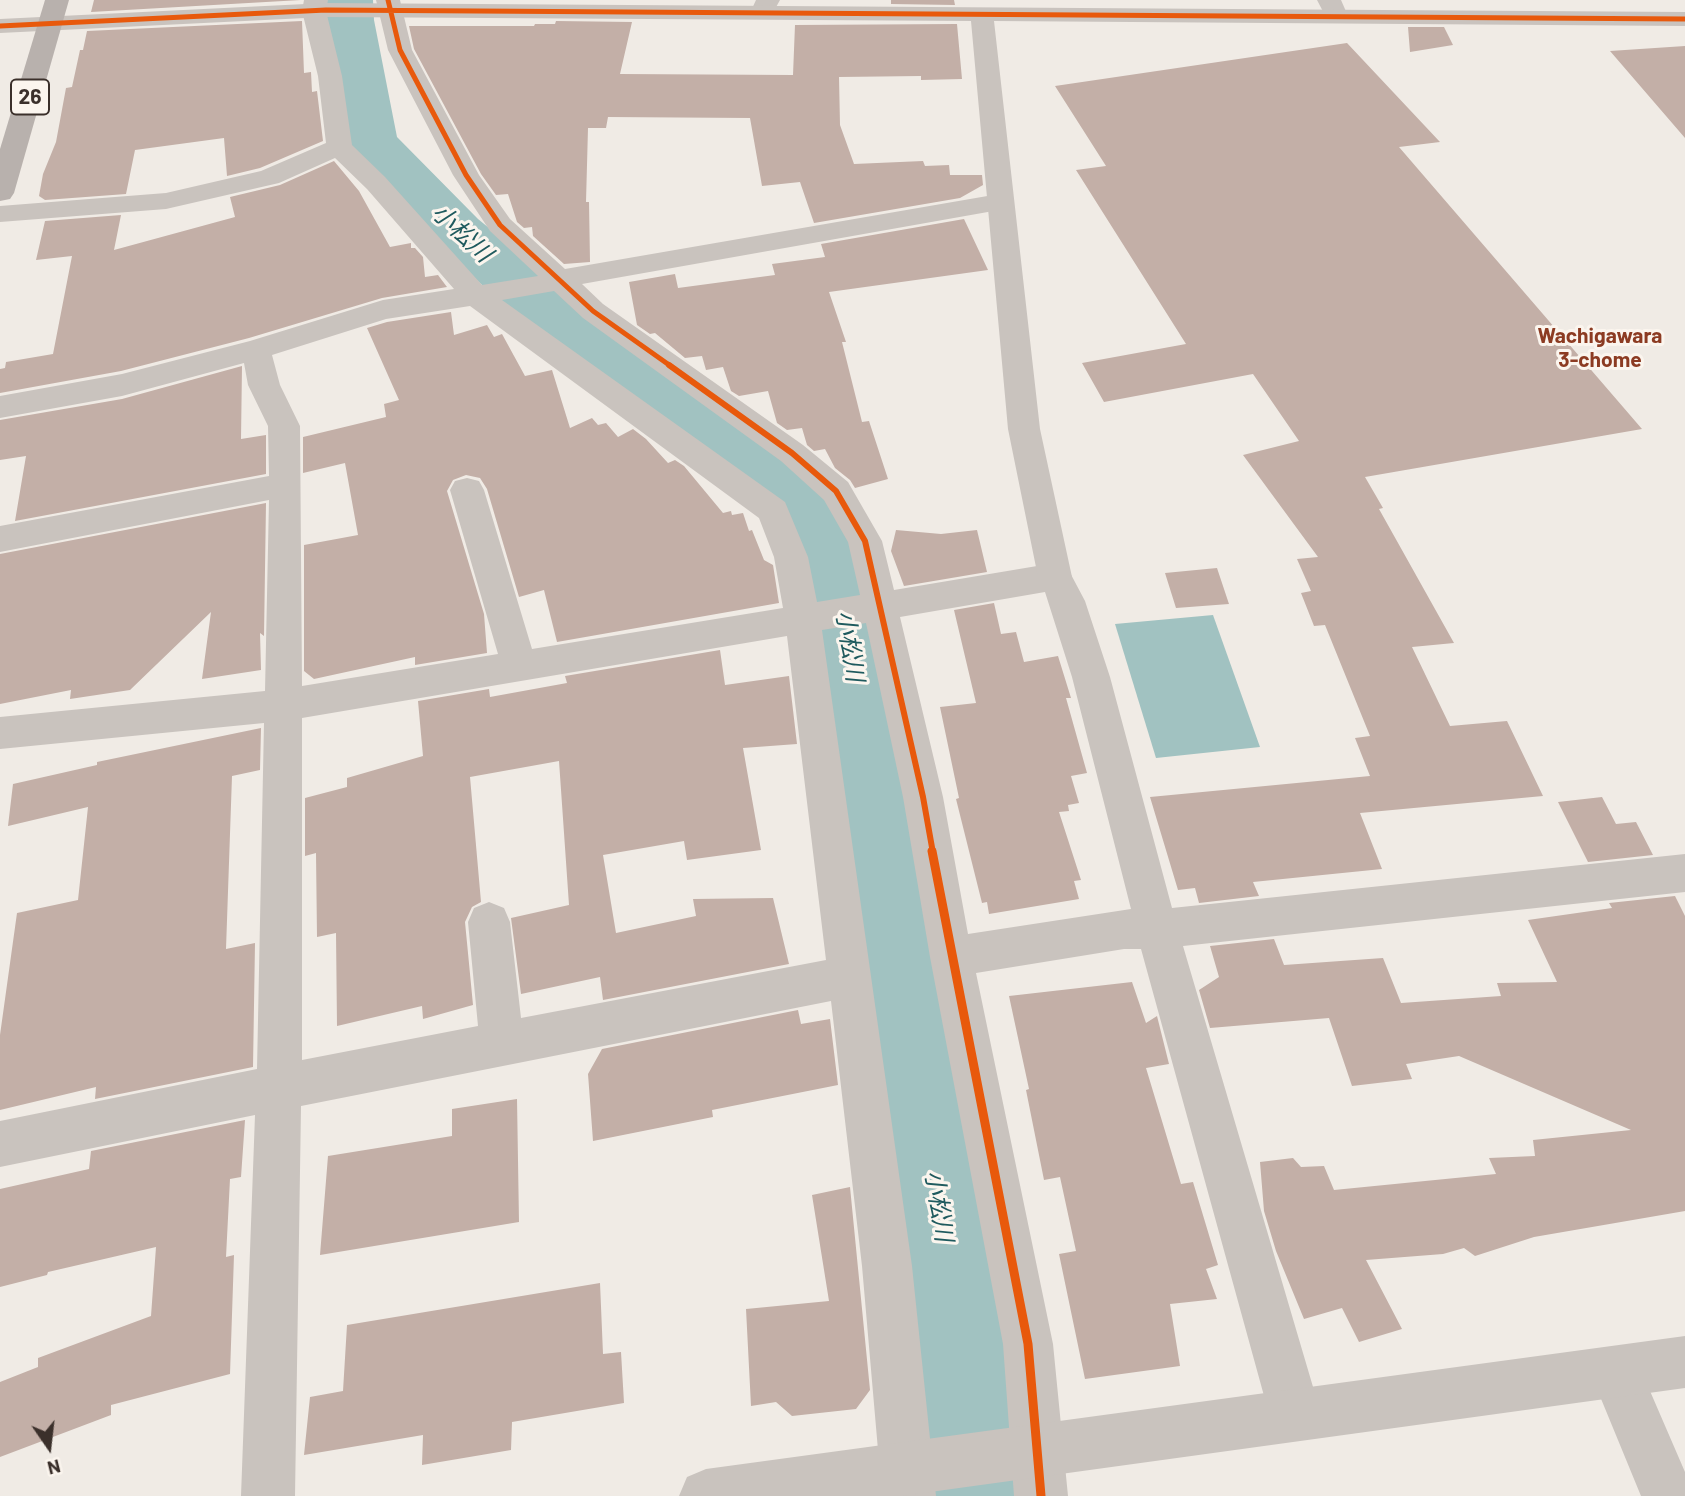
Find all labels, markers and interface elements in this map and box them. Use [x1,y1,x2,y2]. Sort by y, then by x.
road number: 26 [11,80,49,114]
water label: 小松川 [426,198,498,268]
district label: Wachigawara 3-chome [1538,323,1662,373]
water label: 小松川 [830,608,870,684]
water label: 小松川 [919,1168,959,1244]
north arrow [14,1412,84,1482]
text: N [45,1455,63,1481]

